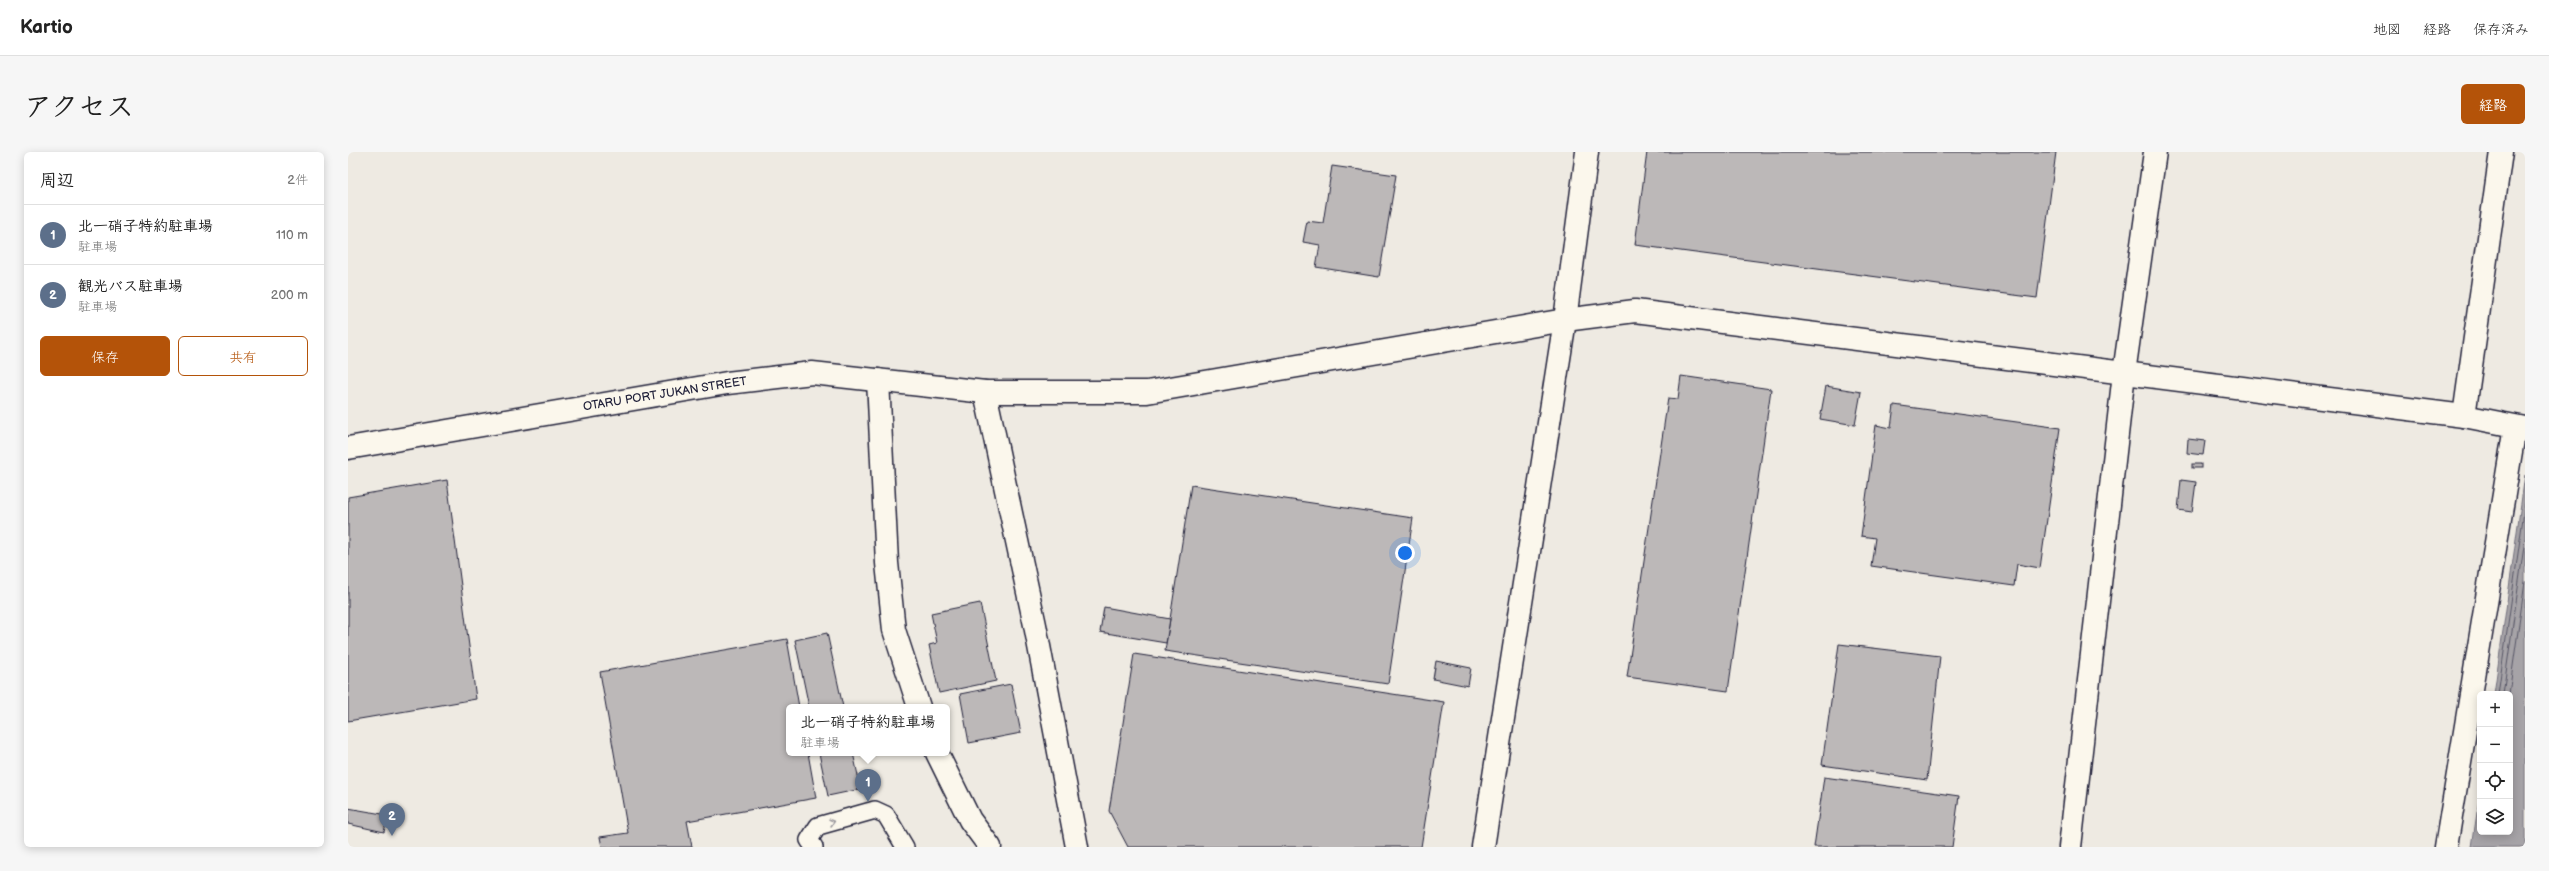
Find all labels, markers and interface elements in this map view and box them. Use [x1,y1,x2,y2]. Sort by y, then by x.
text: Kartio [20,16,73,39]
text: 地図 [2373,21,2401,38]
text: 経路 [2423,21,2451,38]
text: 保存済み [2473,21,2529,38]
button: 経路 [2461,84,2525,124]
text: アクセス [24,91,134,124]
text: 周辺 [40,171,74,191]
text: 2件 [287,172,308,188]
text: 北一硝子特約駐車場 [78,217,213,236]
text: 1 [50,227,56,243]
text: 110 m [276,227,308,243]
text: 駐車場 [78,239,117,255]
text: 観光バス駐車場 [78,277,183,296]
text: 2 [49,287,57,303]
text: 200 m [271,287,308,303]
text: 駐車場 [78,299,117,315]
button: 保存 [40,336,170,376]
button: 共有 [178,336,308,376]
street label: OTARU PORT JUKAN STREET [582,374,749,414]
your location [1395,543,1415,563]
map controls [2477,691,2513,835]
button: + [2477,691,2513,727]
popup [786,704,950,756]
text: 北一硝子特約駐車場 [800,713,936,732]
button: − [2477,727,2513,763]
text: 駐車場 [800,735,840,751]
button: locate [2477,763,2513,799]
pin: 1 [855,769,881,802]
button: layers [2477,799,2513,835]
pin: 2 [379,803,405,836]
one-way arrow [828,818,835,827]

